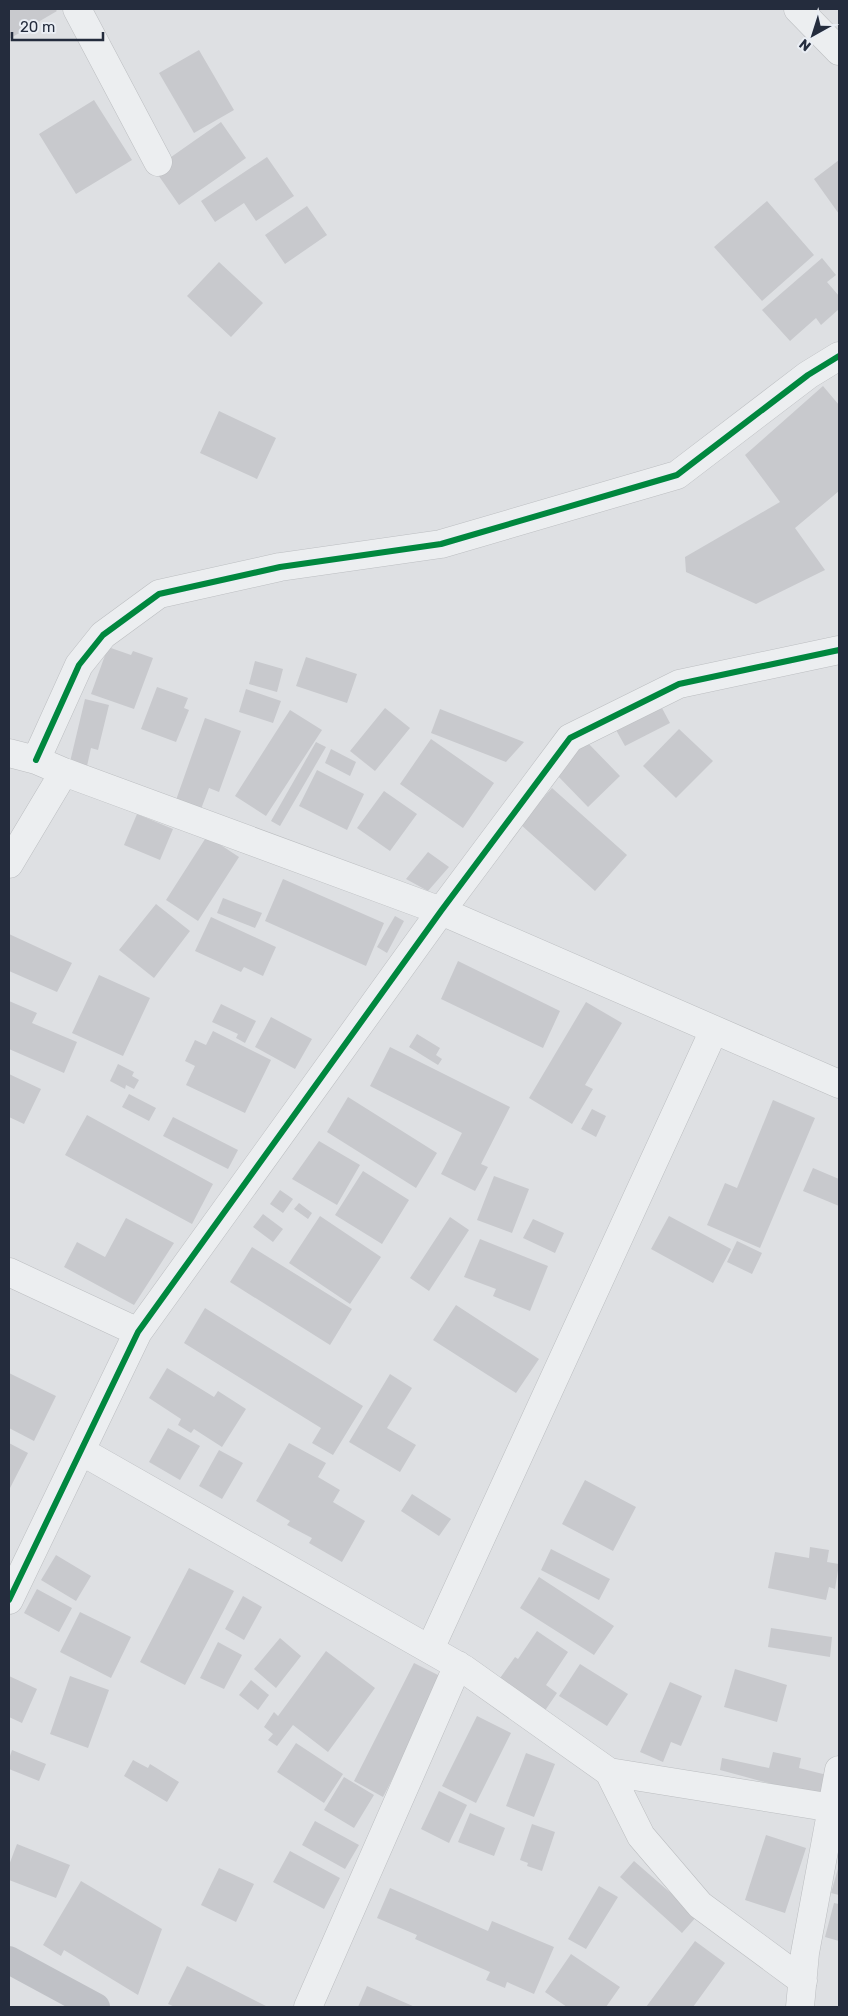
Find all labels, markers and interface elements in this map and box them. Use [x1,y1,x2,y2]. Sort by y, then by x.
scale bar [12,10,104,42]
north arrow [788,10,838,60]
text: 20 m [20,18,55,36]
text: N [796,35,814,54]

